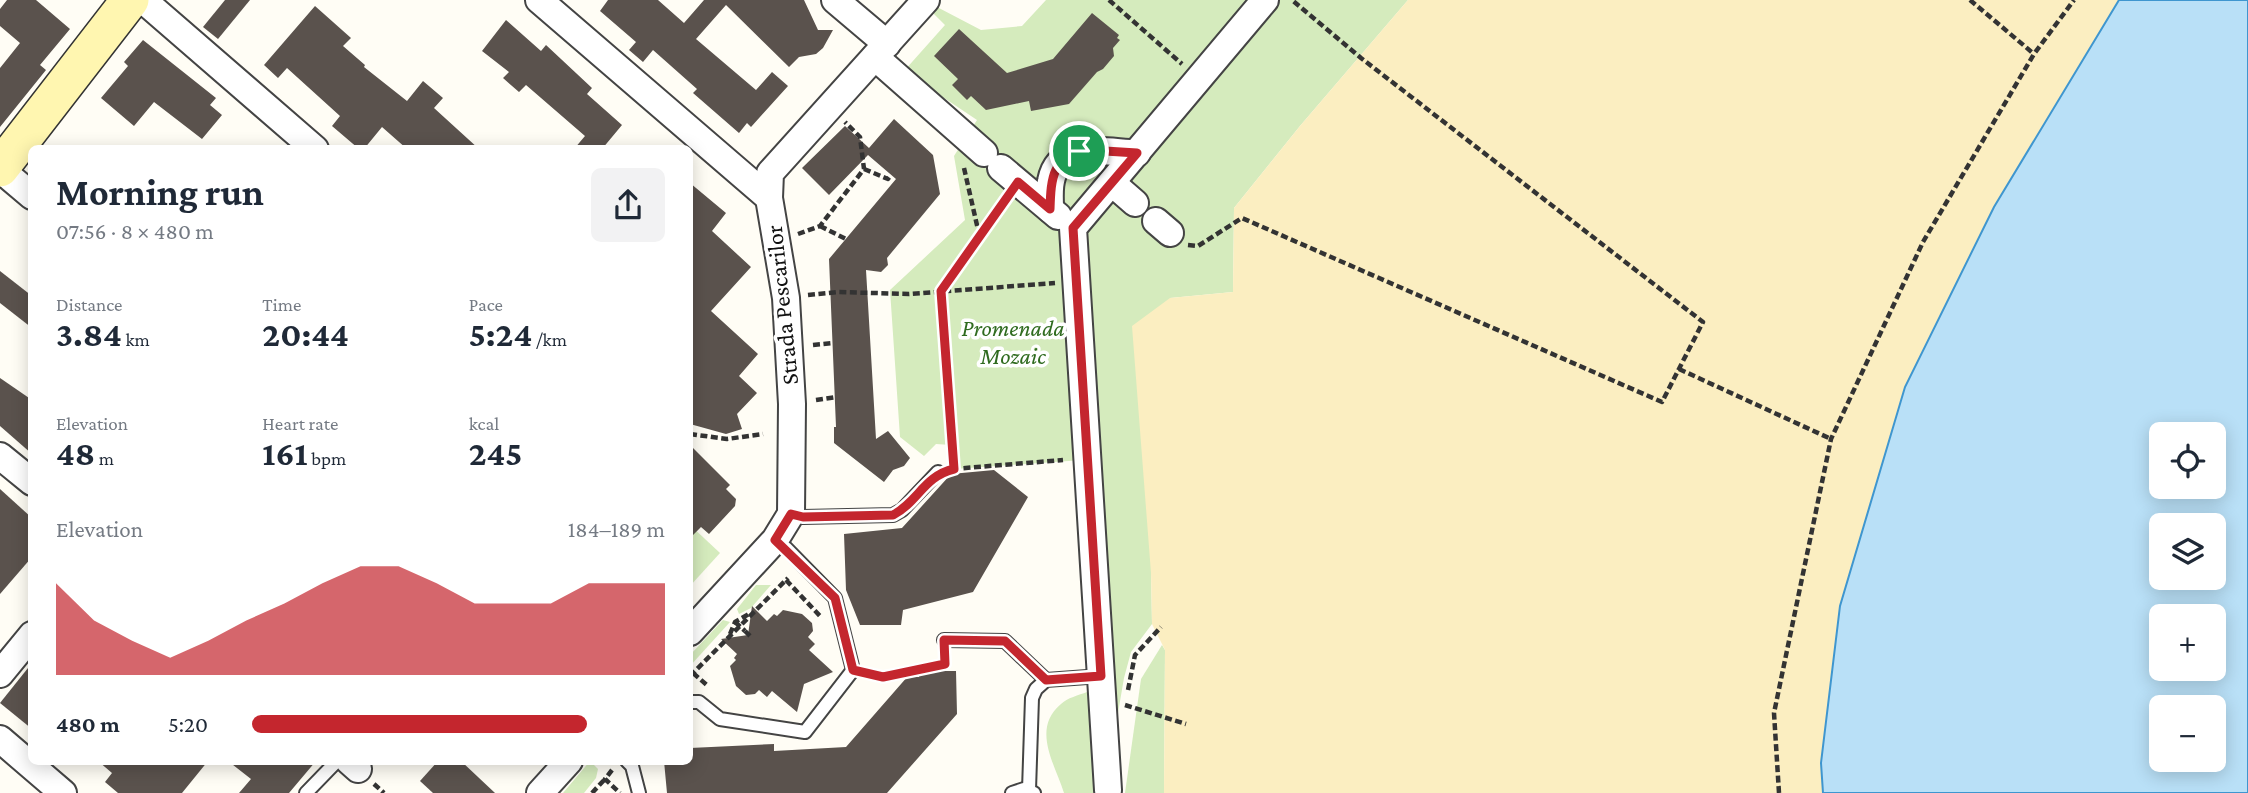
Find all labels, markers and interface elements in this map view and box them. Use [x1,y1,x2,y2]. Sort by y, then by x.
pin [1049,121,1109,181]
icon: arrive [1060,132,1098,170]
button: share [591,168,665,242]
text: Morning run [56,171,264,213]
text: 07:56 · 8 × 480 m [56,218,214,244]
street label: Strada Pescarilor [760,223,803,386]
text: Distance [56,294,122,315]
text: Time [262,294,301,315]
text: Pace [469,294,503,315]
park label: Promenada Mozaic [962,314,1064,369]
text: 3.84 [56,315,122,354]
text: 20:44 [262,315,349,354]
text: 5:24 [469,315,532,354]
text: km [122,329,150,350]
text: /km [532,329,567,350]
text: Elevation [56,413,128,434]
text: Heart rate [262,413,338,434]
text: kcal [469,413,499,434]
map controls [2149,422,2226,772]
button: locate [2149,422,2226,499]
text: 48 [56,434,95,473]
text: 161 [262,434,308,473]
text: 245 [469,434,522,473]
text: m [95,448,114,469]
text: bpm [308,448,346,469]
button: layers [2149,513,2226,590]
text: Elevation [56,516,143,542]
text: 184–189 m [568,516,665,542]
button: + [2149,604,2226,681]
button: − [2149,695,2226,772]
text: 480 m [56,711,120,737]
text: 5:20 [168,711,208,737]

